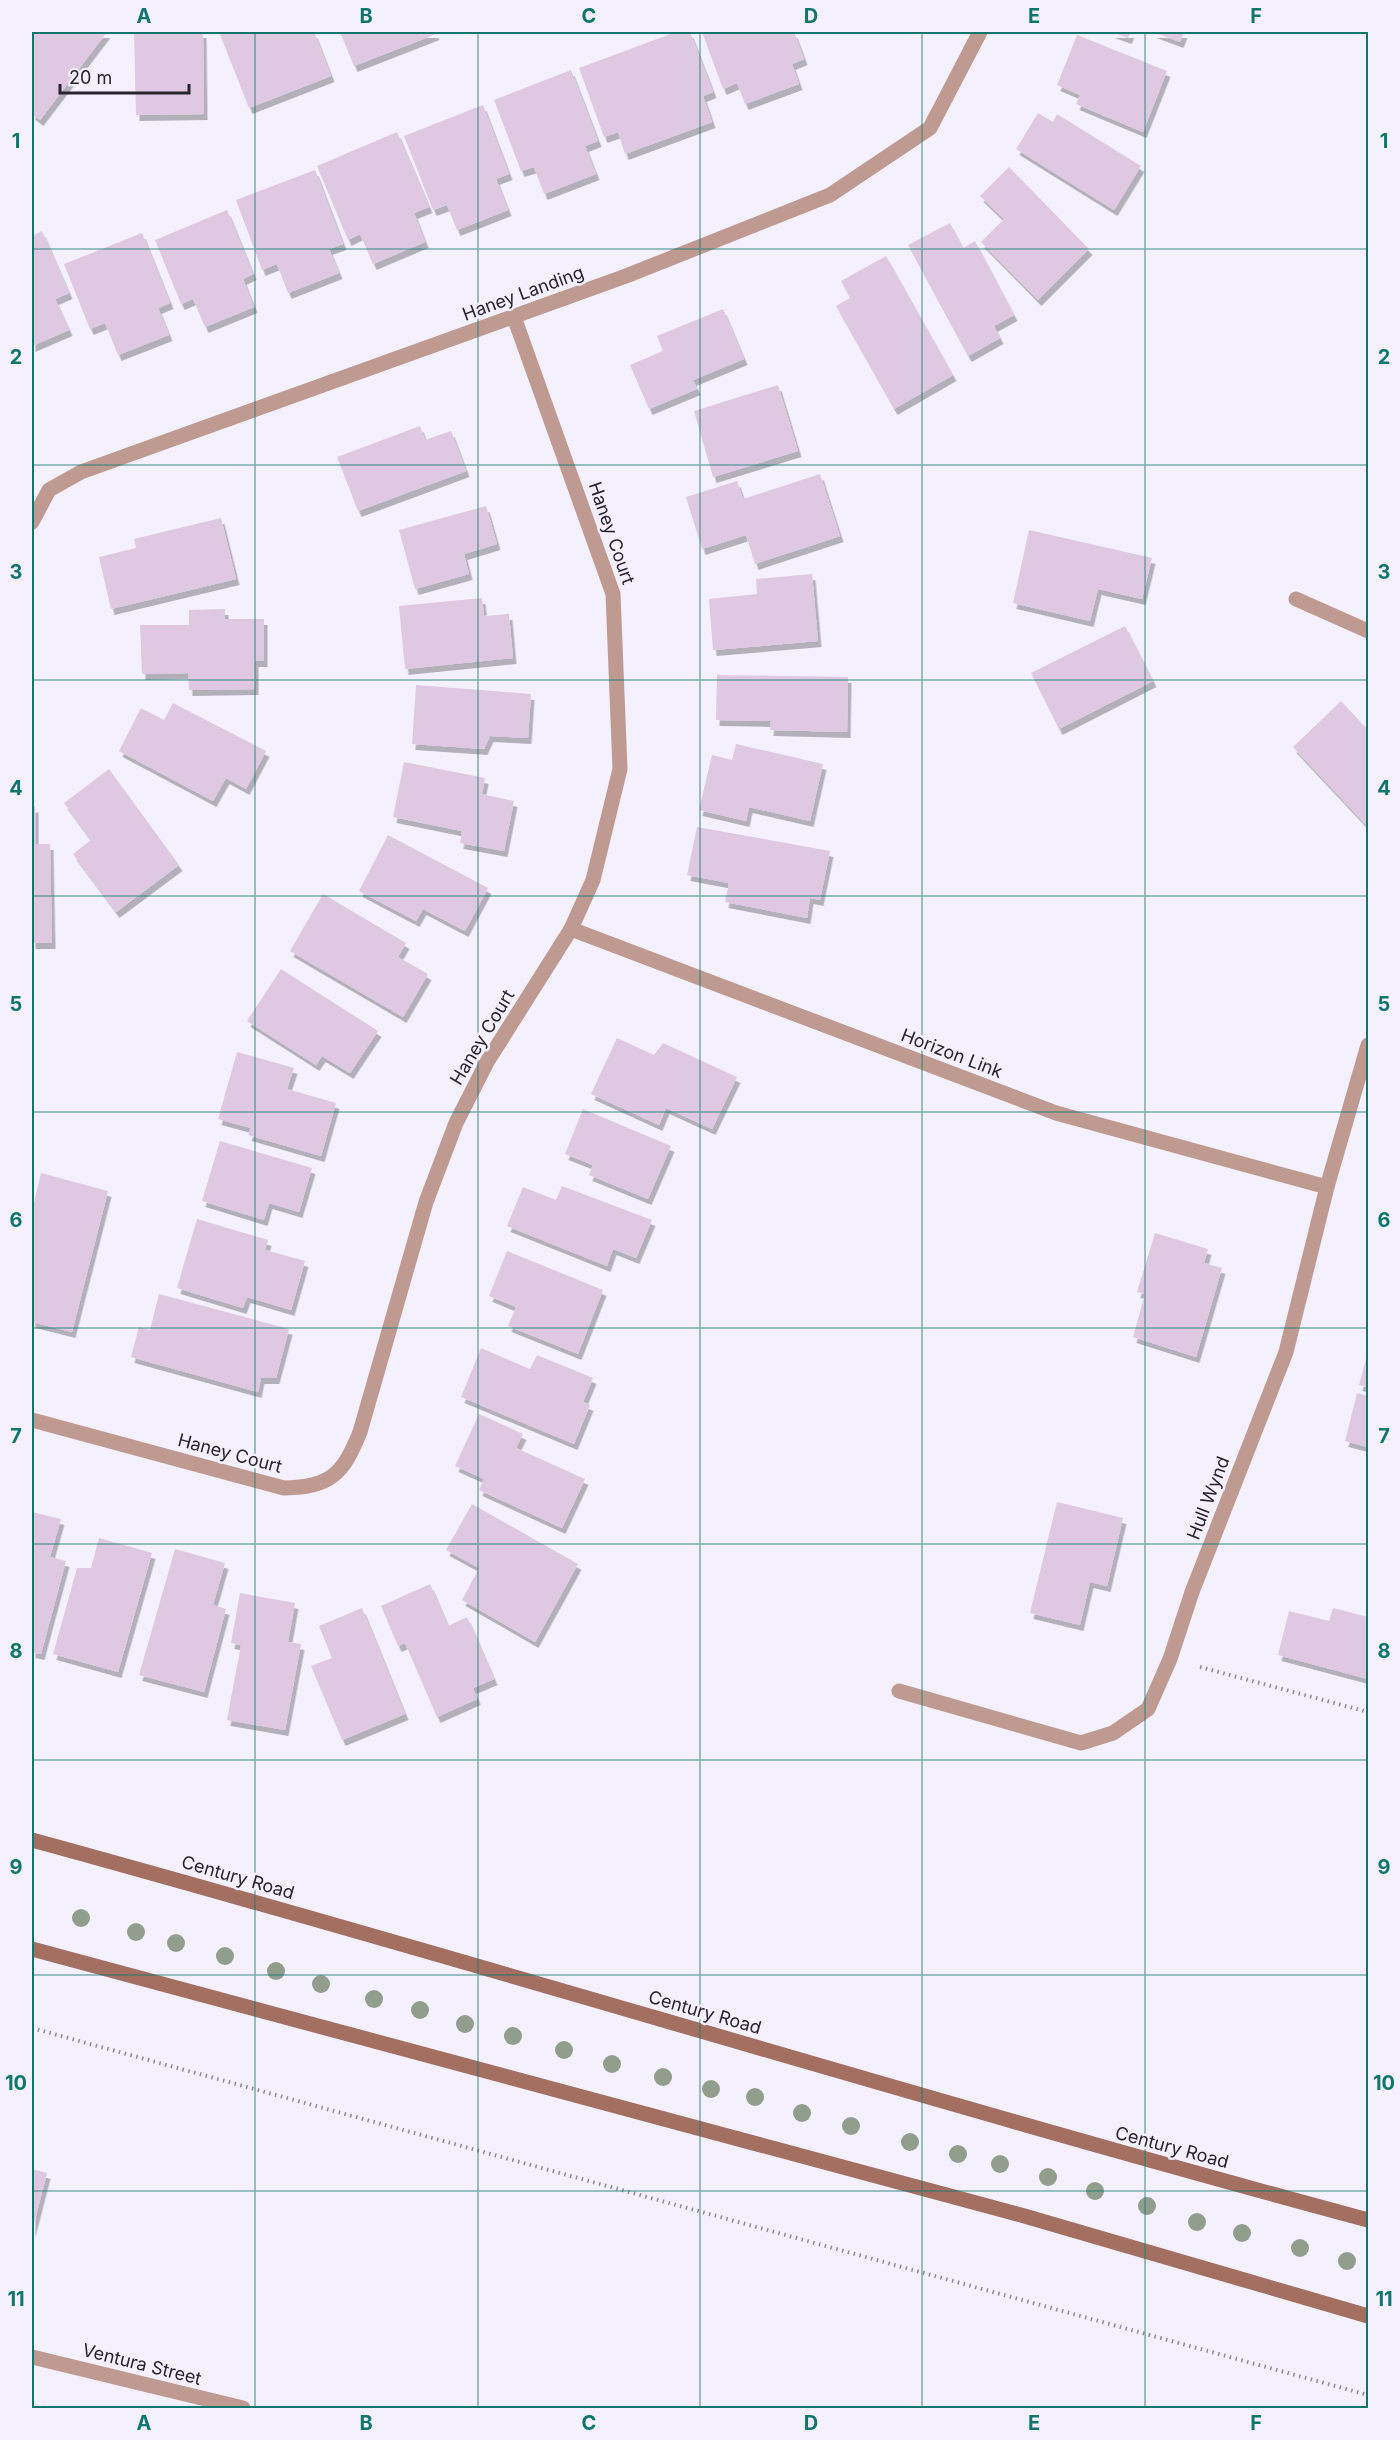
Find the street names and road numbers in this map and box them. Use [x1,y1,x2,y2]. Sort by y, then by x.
street label: Haney Landing [460,261,586,325]
street label: Haney Court [585,479,639,587]
street label: Haney Court [445,986,519,1088]
street label: Horizon Link [898,1024,1006,1082]
street label: Haney Court [176,1429,284,1477]
street label: Hull Wynd [1183,1453,1233,1543]
street label: Century Road [179,1851,297,1903]
street label: Century Road [646,1986,764,2038]
street label: Century Road [1113,2122,1231,2172]
street label: Ventura Street [80,2339,204,2389]

